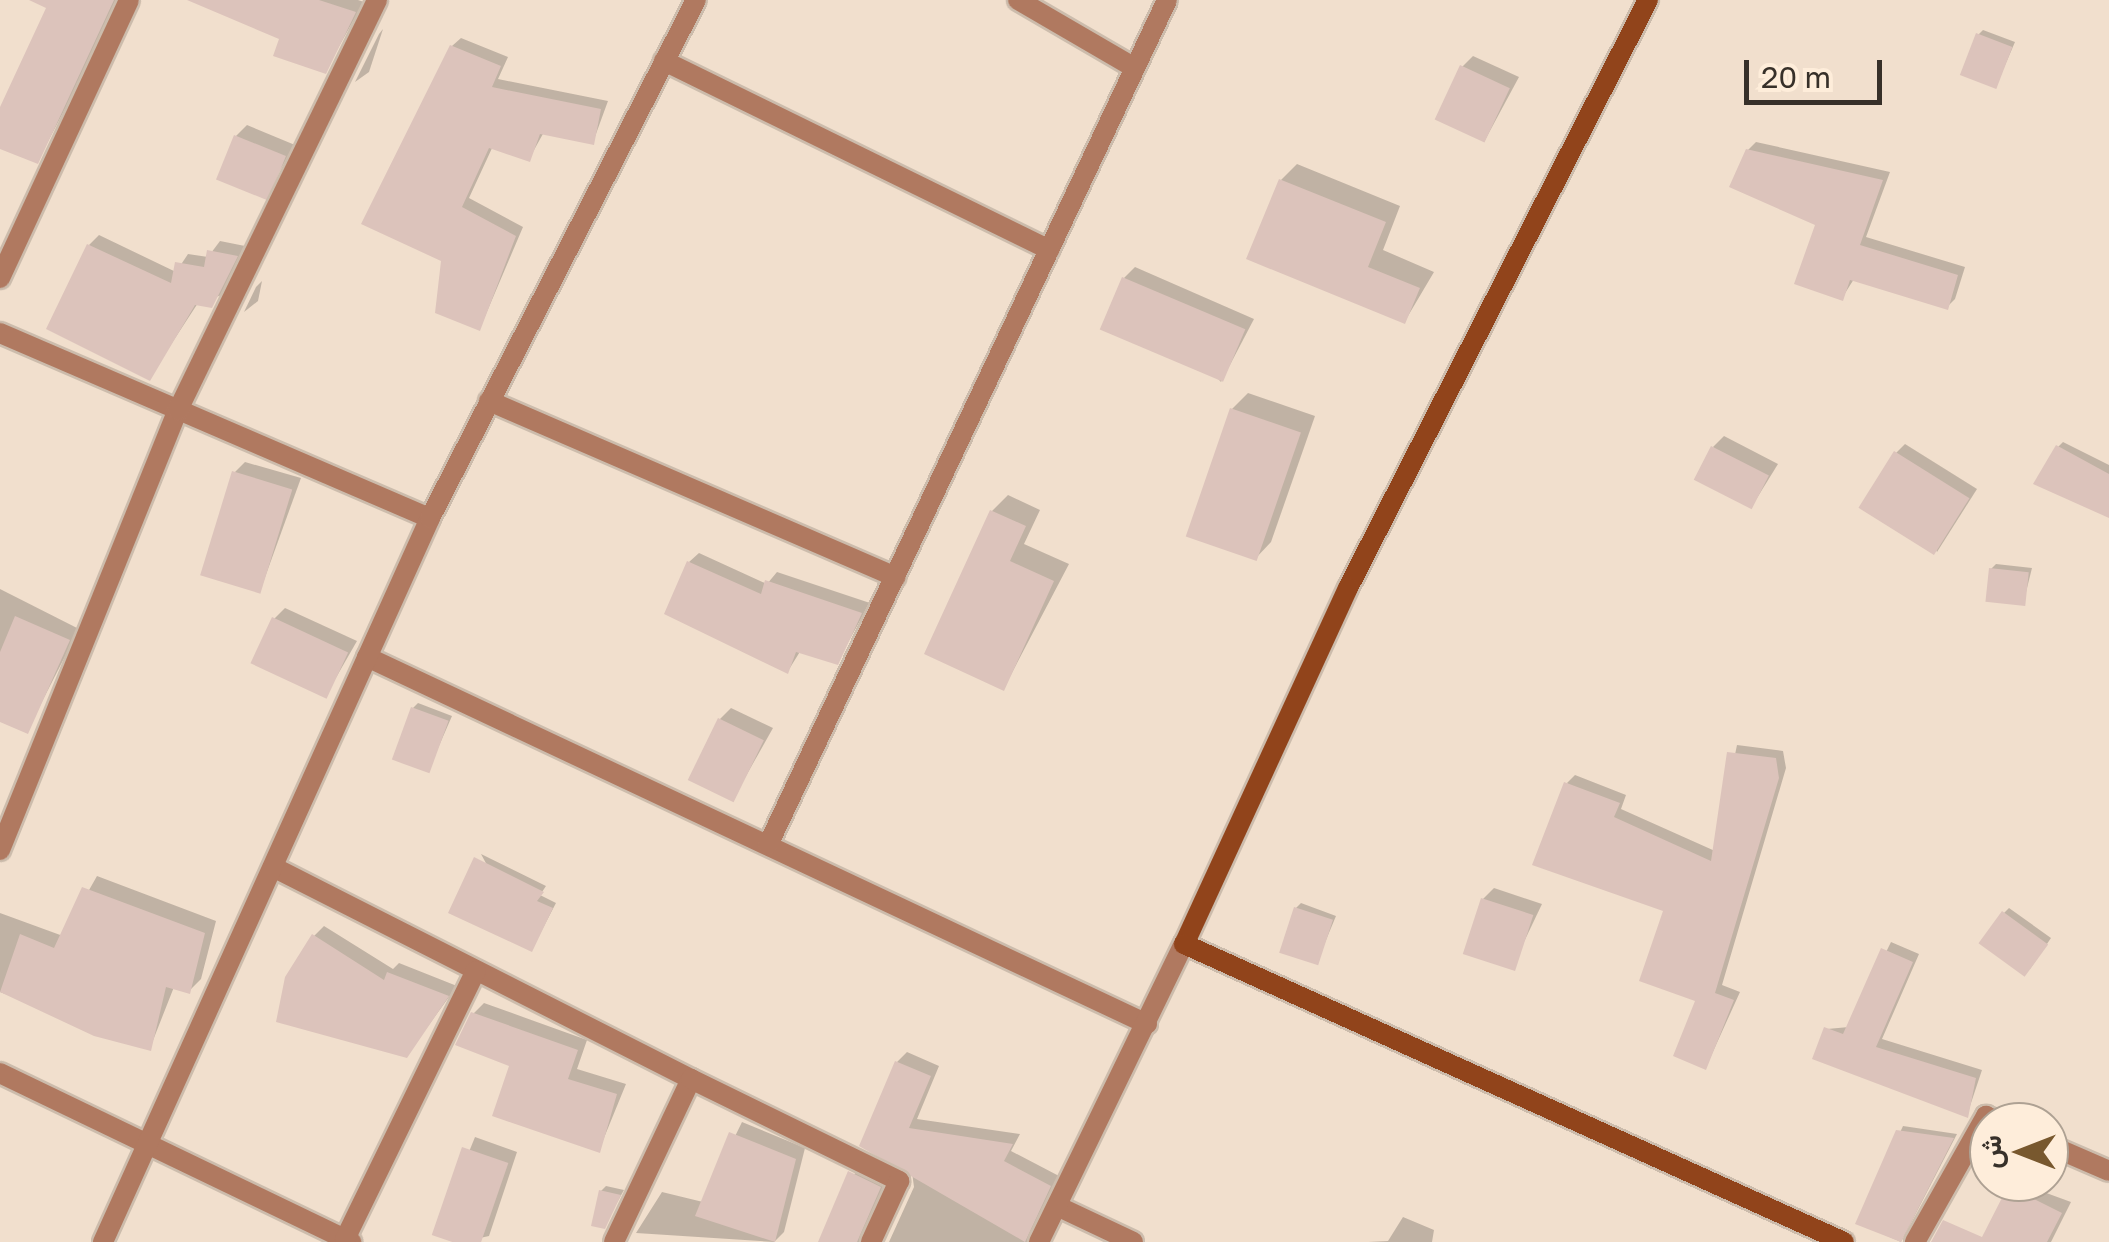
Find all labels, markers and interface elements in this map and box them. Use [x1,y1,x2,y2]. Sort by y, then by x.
scale bar [1749,40,1886,102]
text: 20 m [1761,59,1831,95]
north arrow [1969,1102,2069,1202]
text: ش [1974,1135,2007,1169]

